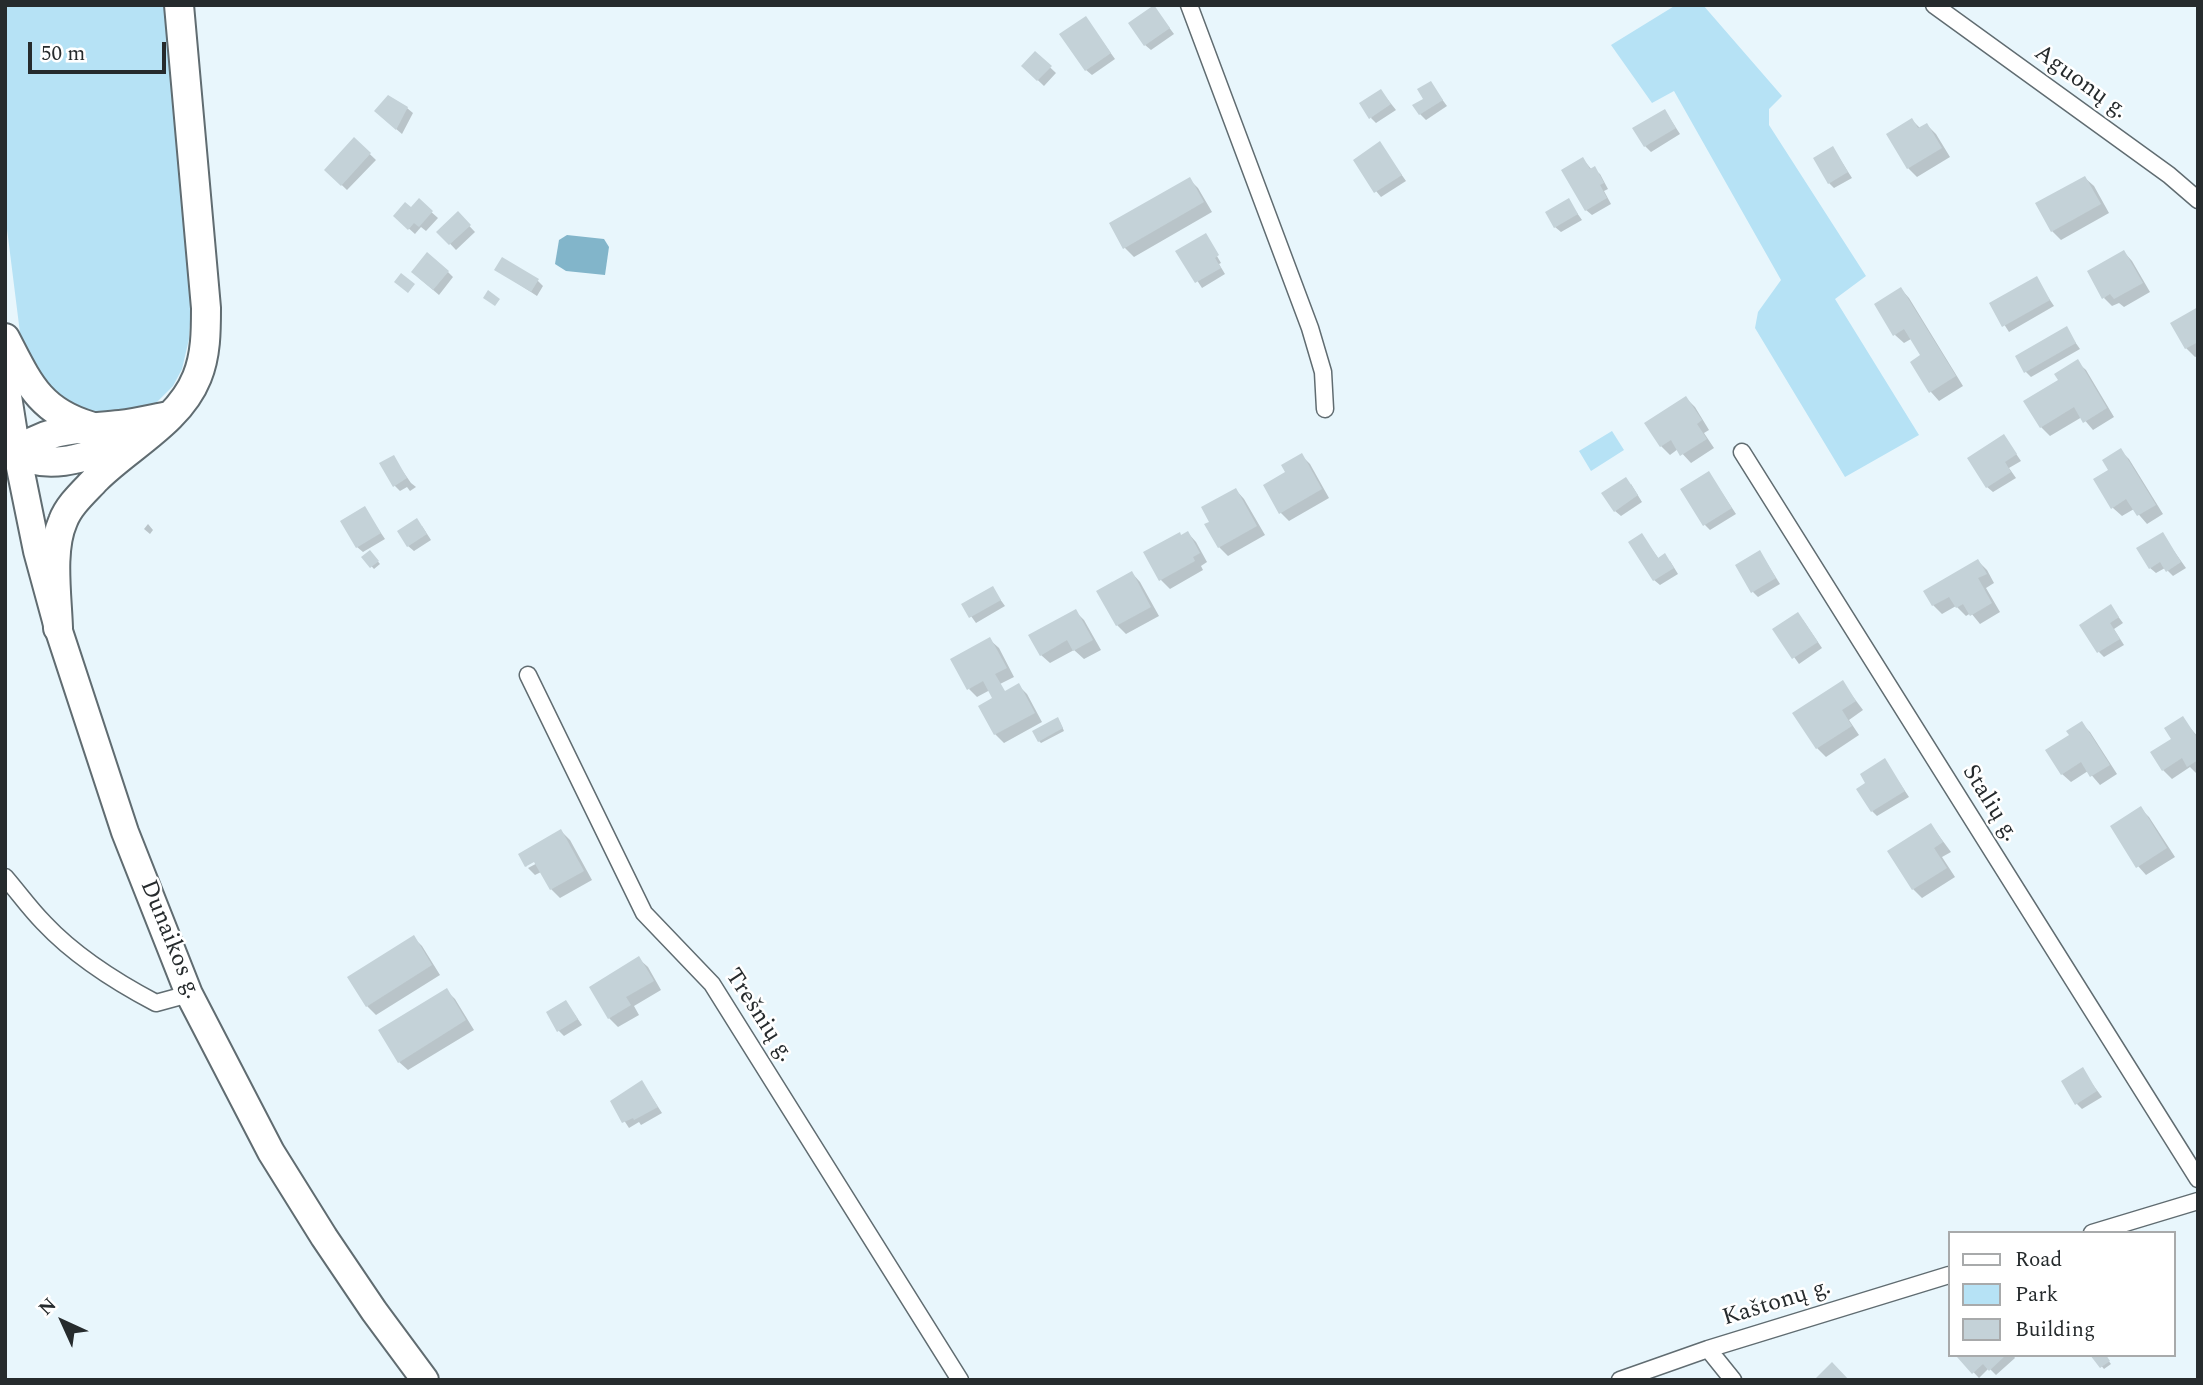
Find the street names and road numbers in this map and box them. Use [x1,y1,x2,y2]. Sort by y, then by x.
street label: Aguonų g. [2028,39,2132,127]
street label: Stalių g. [1954,760,2024,848]
street label: Dunaikos g. [132,876,206,1004]
street label: Trešnių g. [717,964,799,1068]
street label: Kaštonų g. [1719,1274,1835,1334]

